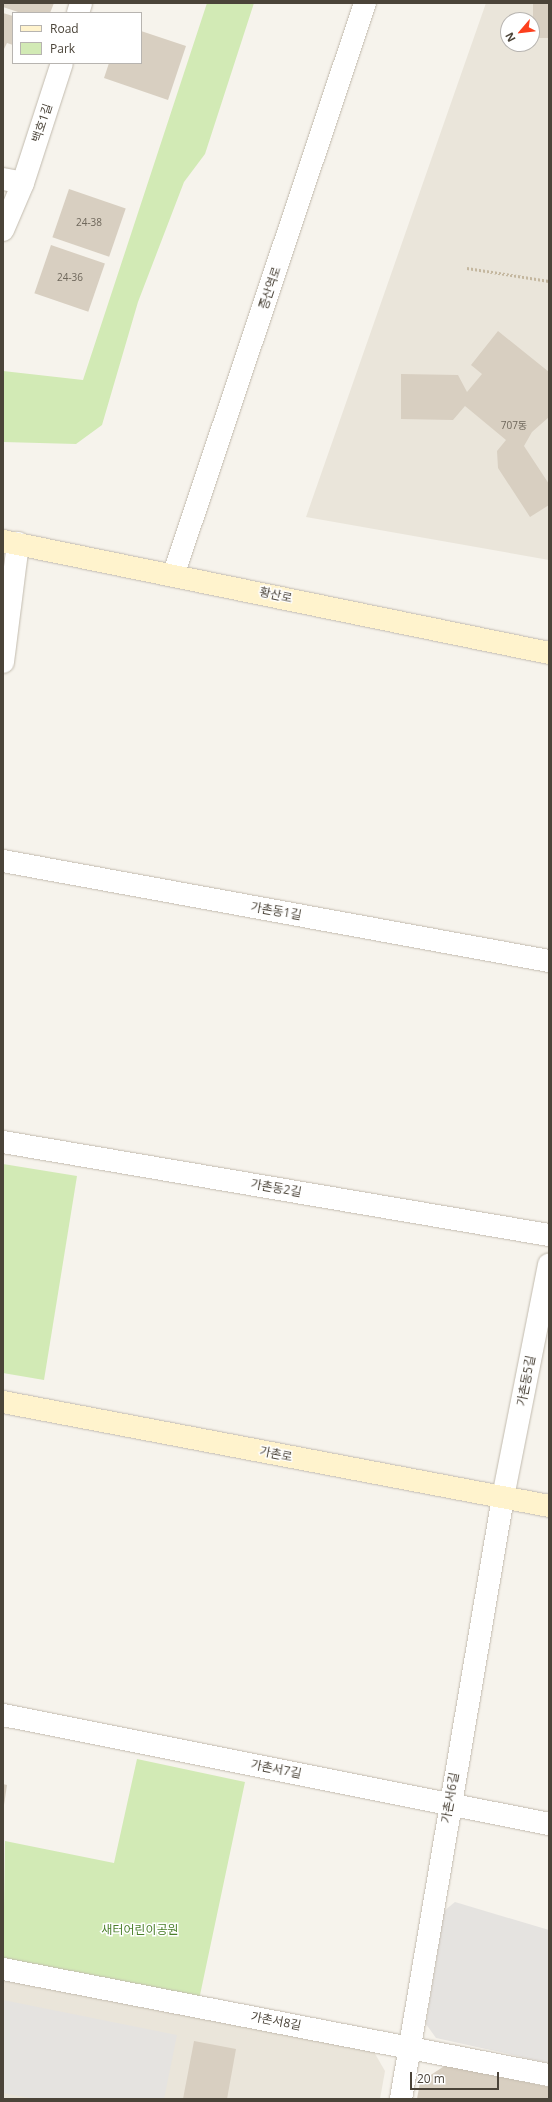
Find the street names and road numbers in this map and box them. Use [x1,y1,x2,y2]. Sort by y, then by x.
street label: 백호1길 [29,102,55,144]
street label: 증산역로 [256,265,284,311]
street label: 황산로 [258,585,294,605]
street label: 가촌동1길 [250,899,302,923]
street label: 가촌동2길 [250,1176,302,1200]
street label: 가촌동5길 [514,1355,538,1407]
street label: 가촌로 [258,1444,294,1464]
street label: 가촌서7길 [250,1757,302,1781]
street label: 가촌서6길 [438,1772,462,1824]
street label: 가촌서8길 [250,2009,302,2033]

